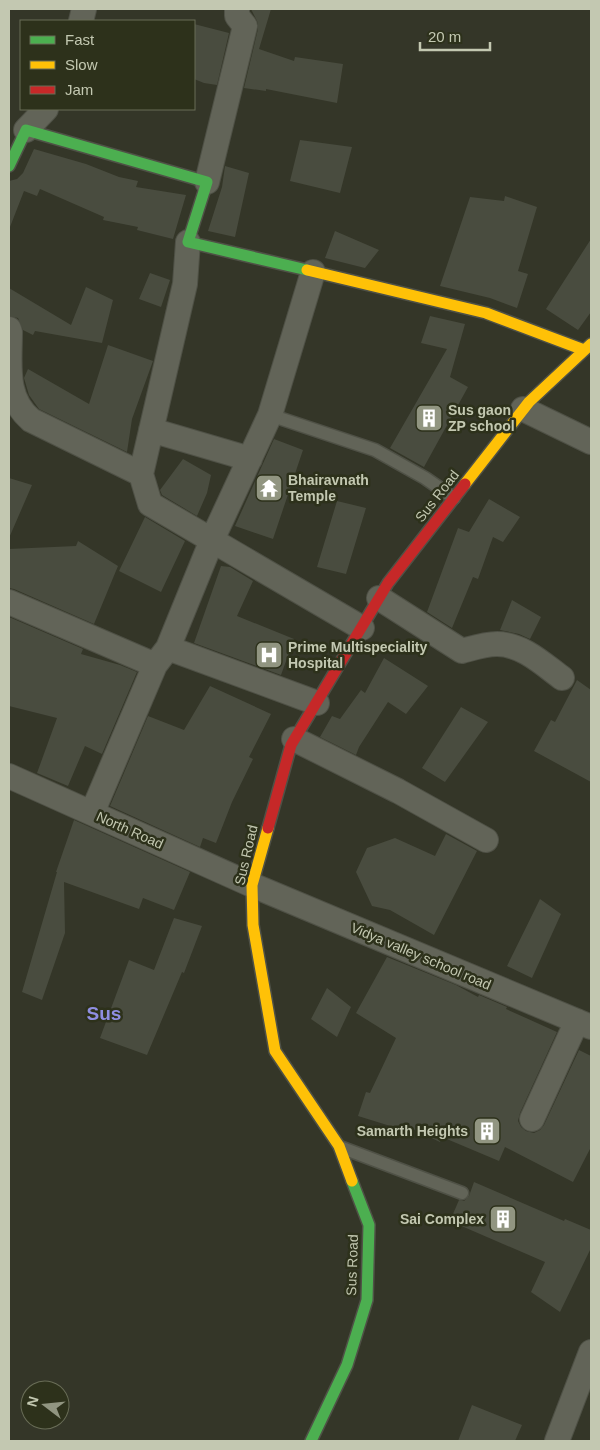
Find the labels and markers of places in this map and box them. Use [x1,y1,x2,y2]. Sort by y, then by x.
place label: Sus gaon ZP school [448,402,515,434]
building icon: Sus gaon ZP school [414,403,444,433]
place label: Bhairavnath Temple [288,472,369,504]
temple icon: Bhairavnath Temple [254,473,284,503]
place label: Prime Multispeciality Hospital [288,639,427,671]
hospital icon: Prime Multispeciality Hospital [254,640,284,670]
building icon: Samarth Heights [472,1116,502,1146]
place label: Samarth Heights [357,1123,468,1139]
building icon: Sai Complex [488,1204,518,1234]
place label: Sai Complex [400,1211,484,1227]

